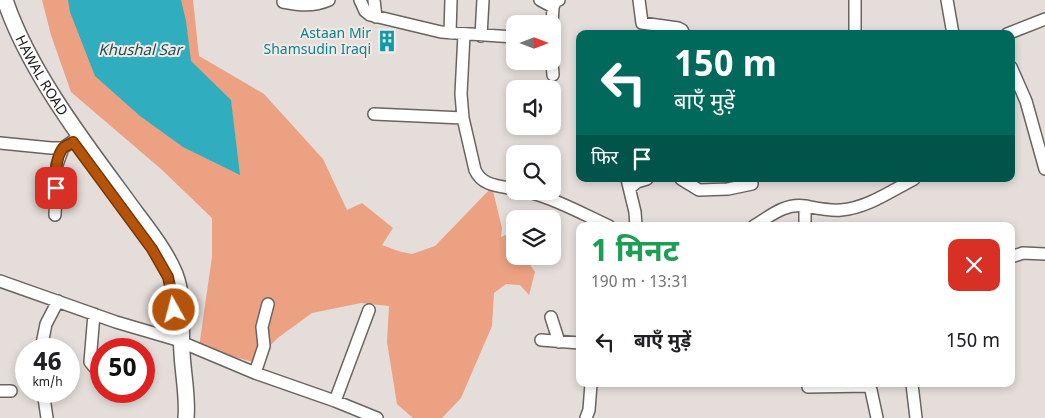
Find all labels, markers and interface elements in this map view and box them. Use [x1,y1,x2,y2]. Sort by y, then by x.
north arrow [506,15,561,70]
map controls [506,15,561,265]
place label: Astaan Mir Shamsudin Iraqi [264,25,371,60]
building icon: Astaan Mir Shamsudin Iraqi [374,28,400,54]
street label: HAWAL ROAD [10,33,71,120]
water label: Khushal Sar [98,42,183,61]
text: 150 m [674,45,777,90]
icon: left [591,50,656,115]
button: sound [506,80,561,135]
text: बाएँ मुड़ें [674,89,735,118]
button: search [506,145,561,200]
icon: arrive [628,145,656,173]
text: फिर [591,147,618,172]
pin [35,167,77,209]
icon: arrive [42,174,70,202]
button: layers [506,210,561,265]
text: 1 मिनट [591,234,679,273]
button: close [948,239,1000,291]
text: 190 m · 13:31 [591,273,689,294]
position arrow [147,283,199,335]
icon: left [591,328,619,356]
text: बाएँ मुड़ें [634,330,691,355]
text: 150 m [946,330,1000,355]
speed limit sign: 50 [90,338,155,403]
text: 46 [33,348,62,380]
text: km/h [32,375,63,391]

